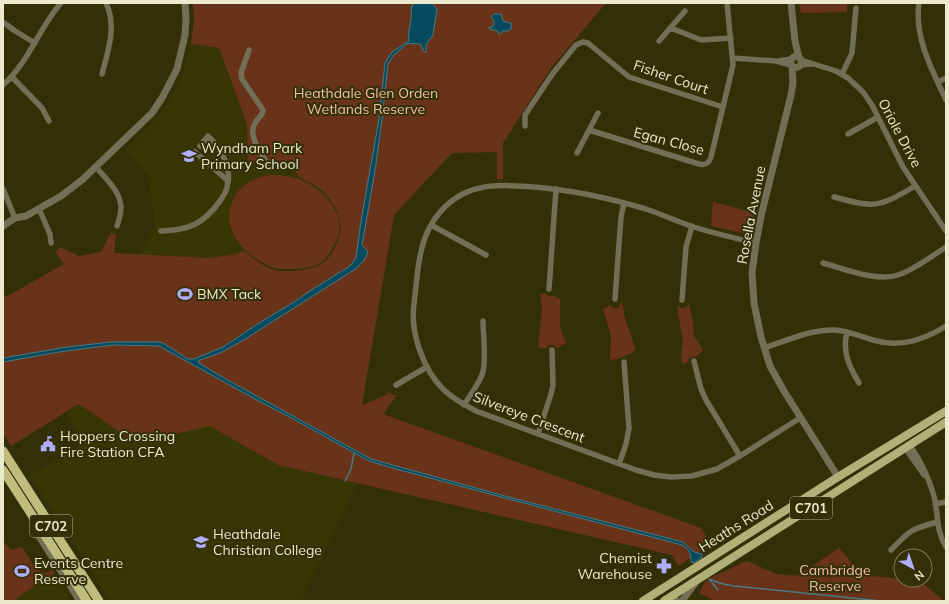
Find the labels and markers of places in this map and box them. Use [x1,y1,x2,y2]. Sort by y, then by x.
place label: Wyndham Park Primary School [201,139,303,173]
school or university icon: Wyndham Park Primary School [180,147,198,165]
sports icon: BMX Tack [176,285,194,303]
place label: BMX Tack [197,285,262,303]
place label: Hoppers Crossing Fire Station CFA [60,427,175,461]
public building icon: Hoppers Crossing Fire Station CFA [39,435,57,453]
place label: Heathdale Christian College [213,525,322,559]
school or university icon: Heathdale Christian College [192,533,210,551]
place label: Chemist Warehouse [577,549,652,583]
place label: Events Centre Reserve [34,554,123,588]
pharmacy icon: Chemist Warehouse [655,557,673,575]
sports icon: Events Centre Reserve [13,562,31,580]

